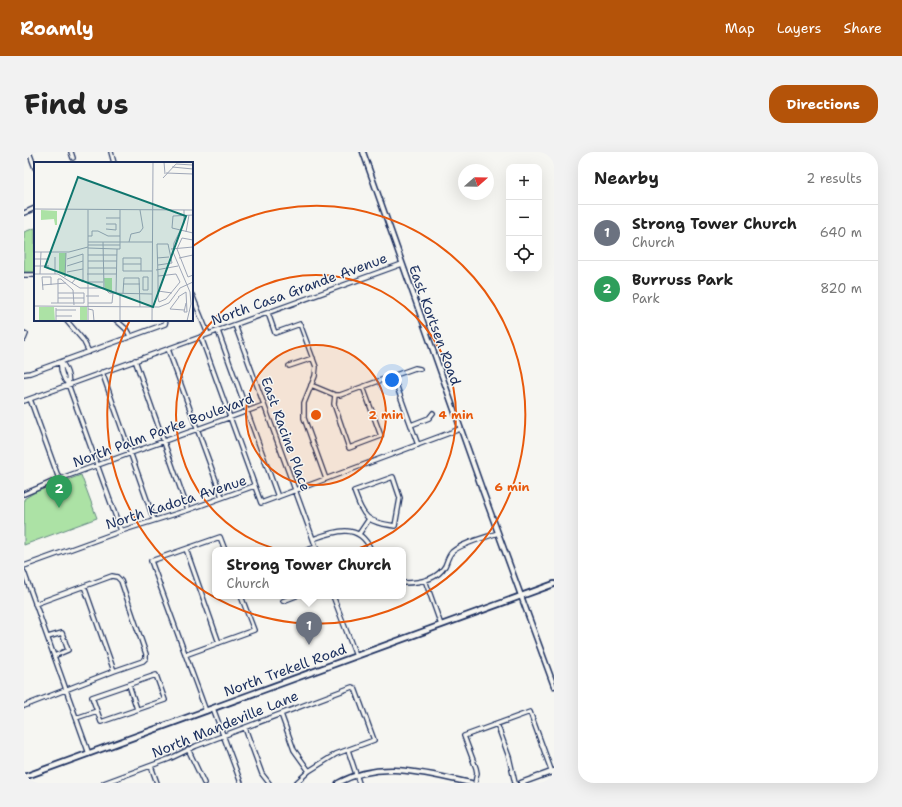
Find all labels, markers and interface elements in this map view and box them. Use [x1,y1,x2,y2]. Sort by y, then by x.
text: Roamly [20,16,94,41]
text: Map [725,19,755,37]
text: Layers [777,19,821,37]
text: Share [843,19,882,37]
text: Find us [24,85,129,123]
button: Directions [769,85,878,123]
inset map [34,162,193,321]
north arrow [458,164,494,200]
map controls [506,164,542,272]
button: + [506,164,542,200]
text: Nearby [594,167,659,189]
text: 2 results [806,170,862,187]
button: − [506,200,542,236]
text: Strong Tower Church [632,214,797,234]
text: 1 [604,224,610,241]
text: 640 m [820,224,862,241]
text: Church [632,234,675,251]
button: locate [506,236,542,272]
street label: North Casa Grande Avenue [208,249,390,329]
street label: East Kortsen Road [405,262,465,388]
text: Burruss Park [632,270,733,290]
text: 2 [602,280,612,297]
text: 820 m [820,280,862,297]
text: Park [632,290,660,307]
your location [382,370,402,390]
street label: East Racine Place [257,375,315,494]
street label: North Palm Parke Boulevard [70,389,256,471]
text: 2 min [369,407,404,423]
text: 4 min [439,407,474,423]
centre of rings [309,408,323,422]
street label: North Kadota Avenue [103,471,249,533]
pin: 2 [46,475,72,508]
text: 6 min [495,479,530,495]
popup [212,547,406,599]
text: Strong Tower Church [227,555,391,575]
text: Church [227,575,270,592]
pin: 1 [296,612,322,645]
street label: North Trekell Road [221,639,349,701]
street label: North Mandeville Lane [149,686,301,762]

